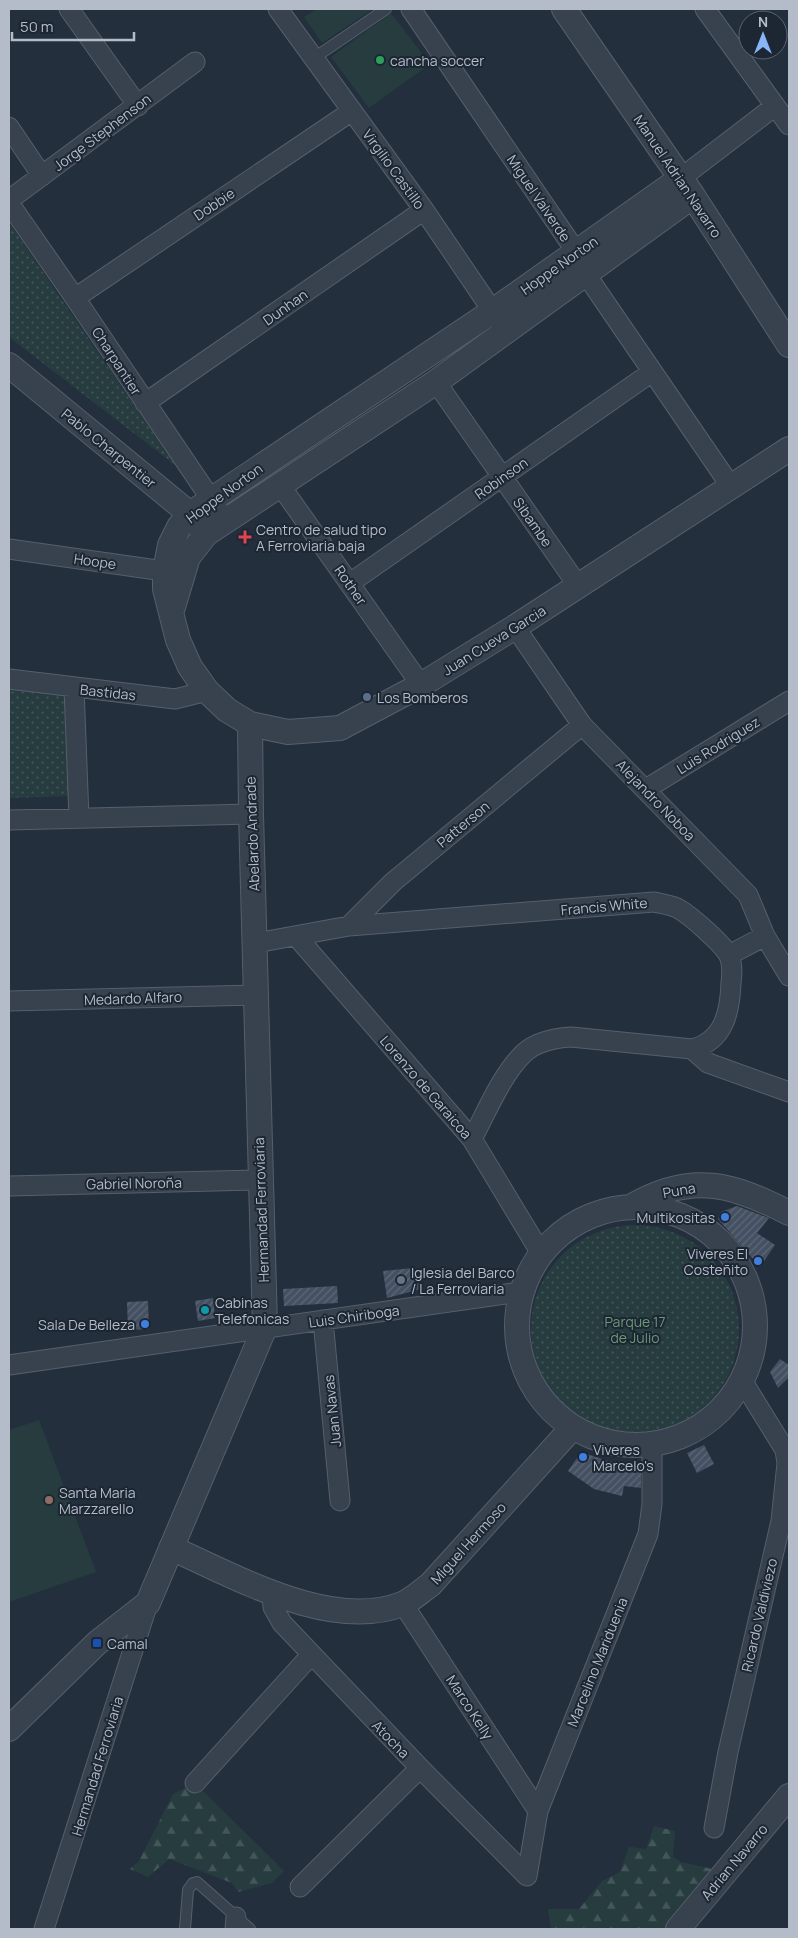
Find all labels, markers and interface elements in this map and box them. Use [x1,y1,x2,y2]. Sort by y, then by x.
scale bar [12,10,135,42]
north arrow [738,10,788,60]
text: N [758,12,768,31]
text: 50 m [20,16,54,37]
place label: cancha soccer [390,51,484,70]
marker: cancha soccer [374,54,386,66]
street label: Jorge Stephenson [49,89,155,175]
street label: Manuel Adrian Navarro [630,111,726,241]
street label: Virgilio Castillo [359,125,429,213]
street label: Miguel Valverde [503,151,575,245]
street label: Dobbie [190,183,238,225]
street label: Hoppe Norton [517,231,601,299]
street label: Dunhan [259,285,311,329]
street label: Charpantier [88,323,146,399]
street label: Pablo Charpentier [58,404,160,492]
street label: Robinson [471,453,531,503]
street label: Hoppe Norton [182,459,266,527]
street label: Sibambe [509,493,557,551]
place label: Centro de salud tipo A Ferroviaria baja [256,520,386,555]
marker: Centro de salud tipo A Ferroviaria baja [238,530,252,544]
street label: Hoope [73,549,117,573]
street label: Rother [331,561,371,609]
street label: Juan Cueva Garcia [439,601,549,679]
street label: Bastidas [79,680,137,704]
place label: Los Bomberos [377,688,468,707]
marker: Los Bomberos [361,691,373,703]
street label: Luis Rodriguez [673,712,763,778]
street label: Alejandro Noboa [612,755,700,845]
street label: Abelardo Andrade [240,776,264,892]
street label: Patterson [433,796,493,852]
street label: Francis White [560,893,648,919]
street label: Medardo Alfaro [84,987,182,1009]
street label: Lorenzo de Garaicoa [376,1031,476,1143]
street label: Hermandad Ferroviaria [249,1137,273,1283]
street label: Gabriel Noroña [86,1173,182,1193]
street label: Puna [661,1178,697,1202]
place label: Multikositas [636,1208,715,1227]
marker: Multikositas [719,1211,731,1223]
place label: Viveres El Costeñito [684,1244,748,1279]
marker: Viveres El Costeñito [752,1255,764,1267]
place label: Iglesia del Barco / La Ferroviaria [411,1263,515,1298]
marker: Iglesia del Barco / La Ferroviaria [395,1274,407,1286]
place label: Cabinas Telefonicas [215,1293,289,1328]
street label: Luis Chiriboga [307,1300,401,1332]
marker: Cabinas Telefonicas [199,1304,211,1316]
park label: Parque 17 de Julio [604,1312,666,1347]
place label: Sala De Belleza [38,1315,135,1334]
marker: Sala De Belleza [139,1318,151,1330]
street label: Juan Navas [319,1374,345,1448]
place label: Viveres Marcelo's [593,1440,654,1475]
marker: Viveres Marcelo's [577,1451,589,1463]
place label: Santa Maria Marzzarello [59,1483,136,1518]
marker: Santa Maria Marzzarello [43,1494,55,1506]
street label: Miguel Hermoso [426,1498,510,1588]
street label: Ricardo Valdiviezo [737,1556,781,1674]
street label: Marcelino Mariduenia [562,1595,632,1729]
place label: Camal [107,1634,148,1653]
marker: Camal [91,1637,103,1649]
street label: Marco Kelly [442,1671,498,1743]
street label: Hermandad Ferroviaria [67,1694,127,1838]
street label: Atocha [368,1716,414,1762]
street label: Adrian Navarro [696,1820,772,1904]

